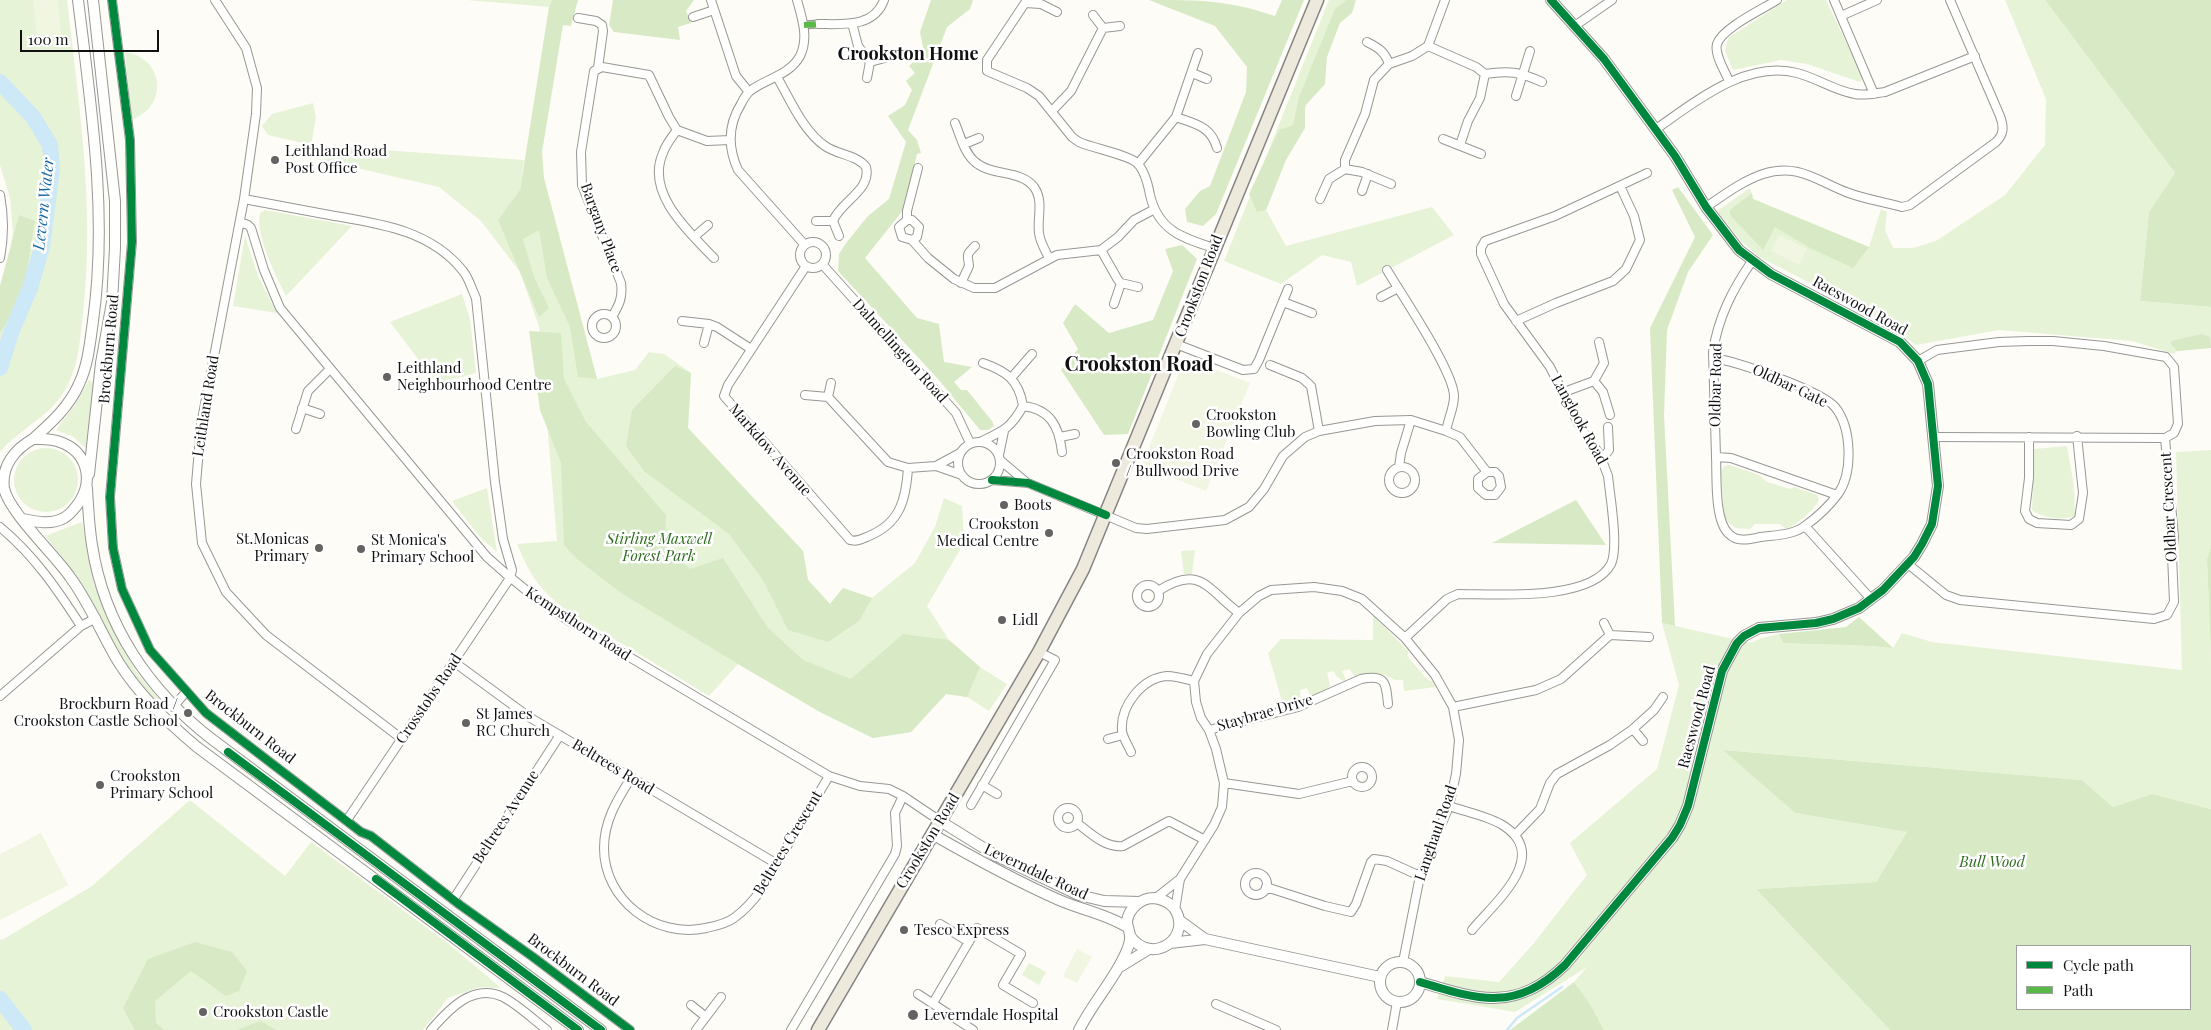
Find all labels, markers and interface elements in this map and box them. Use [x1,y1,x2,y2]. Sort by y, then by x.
scale bar [22,20,161,52]
text: 100 m [28,29,69,49]
district label: Crookston Home [837,43,979,65]
place label: Leithland Road Post Office [285,142,387,177]
marker: Leithland Road Post Office [269,154,281,166]
water label: Levern Water [30,157,58,251]
street label: Bargany Place [576,181,626,275]
street label: Crookston Road [1171,232,1227,340]
street label: Raeswood Road [1809,272,1911,340]
street label: Brockburn Road [95,294,123,404]
street label: Dalmellington Road [849,295,951,407]
street label: Oldbar Road [1706,343,1726,427]
district label: Crookston Road [1064,353,1214,377]
street label: Leithland Road [189,354,223,458]
place label: Leithland Neighbourhood Centre [397,359,552,394]
street label: Oldbar Gate [1749,361,1831,411]
marker: Leithland Neighbourhood Centre [381,371,393,383]
street label: Langlook Road [1547,372,1611,468]
street label: Markdow Avenue [725,400,815,500]
place label: Crookston Bowling Club [1206,406,1296,441]
marker: Crookston Bowling Club [1190,418,1202,430]
place label: Crookston Road / Bullwood Drive [1126,445,1239,480]
street label: Oldbar Crescent [2157,451,2181,563]
marker: Crookston Road / Bullwood Drive [1110,457,1122,469]
place label: Boots [1014,496,1052,514]
marker: Boots [998,499,1010,511]
place label: Crookston Medical Centre [937,515,1039,550]
marker: Crookston Medical Centre [1043,527,1055,539]
place label: St.Monicas Primary [236,530,309,565]
park label: Stirling Maxwell Forest Park [606,530,712,565]
place label: St Monica's Primary School [371,531,474,566]
marker: St.Monicas Primary [313,542,325,554]
marker: St Monica's Primary School [355,543,367,555]
street label: Kempsthorn Road [522,583,634,665]
place label: Lidl [1012,611,1038,629]
marker: Lidl [996,614,1008,626]
street label: Crosstobs Road [392,650,466,748]
street label: Raeswood Road [1675,664,1719,770]
street label: Brockburn Road [201,686,299,768]
street label: Staybrae Drive [1215,691,1315,735]
place label: Brockburn Road / Crookston Castle School [14,695,178,730]
place label: St James RC Church [476,705,550,740]
marker: Brockburn Road / Crookston Castle School [182,707,194,719]
marker: St James RC Church [460,717,472,729]
street label: Beltrees Road [569,735,657,799]
place label: Crookston Primary School [110,767,213,802]
street label: Beltrees Avenue [469,767,543,867]
marker: Crookston Primary School [94,779,106,791]
street label: Langhaul Road [1411,783,1461,883]
street label: Beltrees Crescent [750,788,826,898]
street label: Crookston Road [892,790,964,892]
street label: Leverndale Road [981,840,1091,904]
park label: Bull Wood [1959,853,2025,871]
place label: Tesco Express [914,921,1009,939]
marker: Tesco Express [898,924,910,936]
street label: Brockburn Road [524,930,622,1010]
legend [2016,945,2191,1010]
text: Cycle path [2063,955,2134,975]
text: Path [2063,980,2093,1000]
place label: Crookston Castle [213,1003,329,1021]
marker: Crookston Castle [197,1006,209,1018]
place label: Leverndale Hospital [924,1006,1059,1024]
marker: Leverndale Hospital [906,1008,920,1022]

